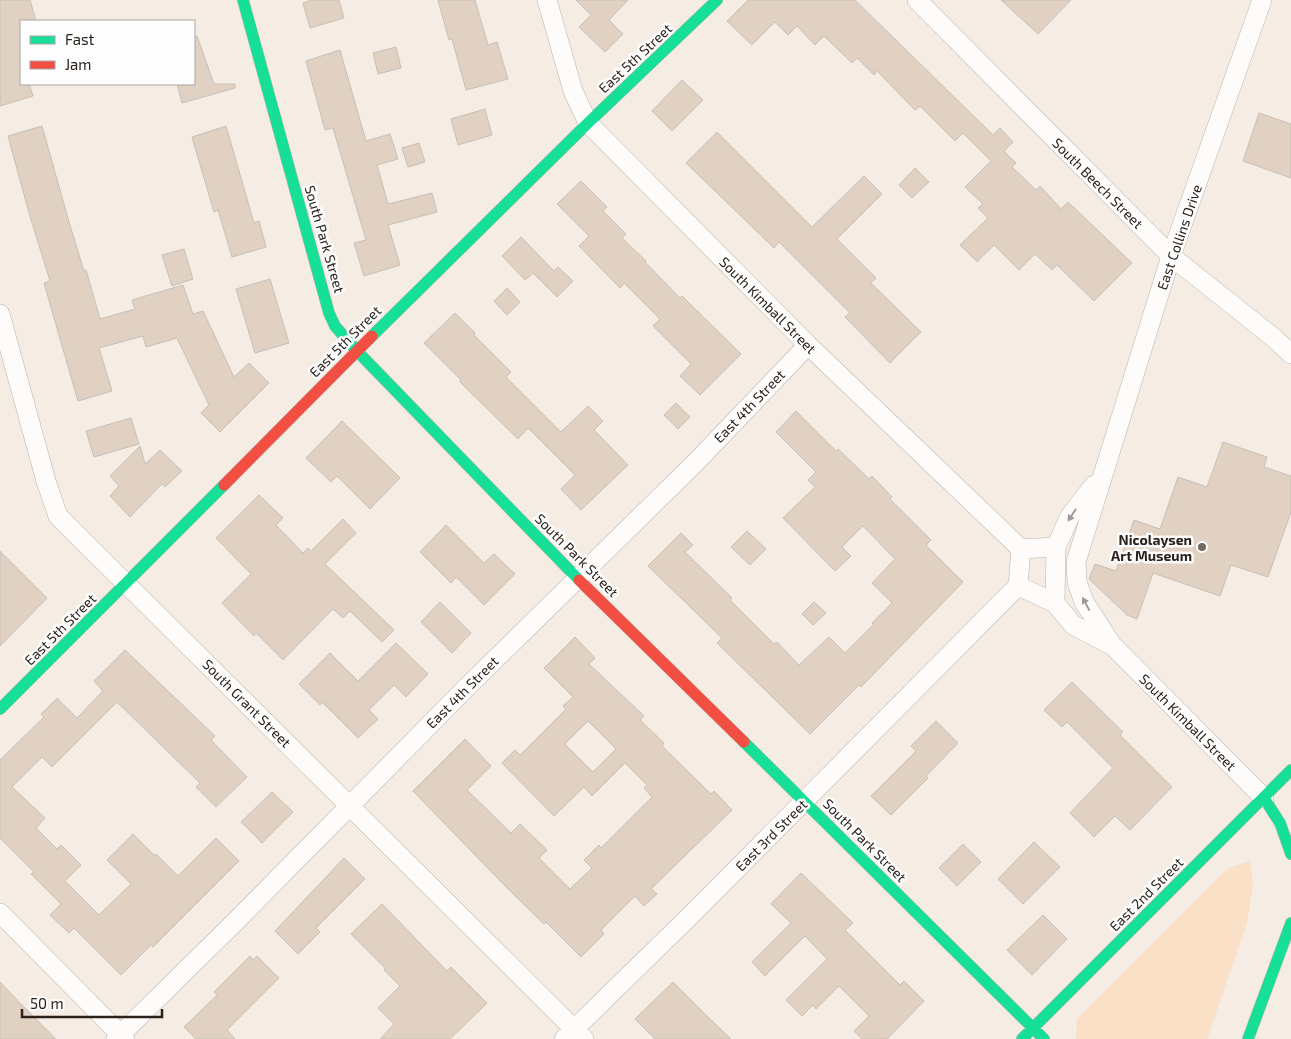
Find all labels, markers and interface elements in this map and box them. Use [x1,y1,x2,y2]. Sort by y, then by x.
legend [20,20,195,85]
street label: East 5th Street [595,20,675,96]
text: Fast [65,30,95,48]
text: Jam [65,55,91,73]
street label: South Beech Street [1049,134,1147,232]
street label: East Collins Drive [1153,182,1205,292]
street label: South Park Street [302,183,348,295]
street label: South Kimball Street [716,253,820,357]
street label: East 5th Street [306,302,384,380]
street label: East 4th Street [710,366,788,446]
one-way arrow [1067,508,1077,522]
street label: South Park Street [532,510,622,600]
place label: Nicolaysen Art Museum [1111,531,1192,564]
marker: Nicolaysen Art Museum [1196,541,1208,553]
street label: East 5th Street [21,590,99,668]
one-way arrow [1082,596,1090,611]
street label: East 4th Street [422,652,502,732]
street label: South Grant Street [199,655,295,751]
street label: South Kimball Street [1136,670,1240,774]
street label: South Park Street [820,795,910,885]
street label: East 3rd Street [732,796,810,874]
street label: East 2nd Street [1106,854,1186,934]
scale bar [22,986,162,1018]
text: 50 m [30,994,64,1012]

